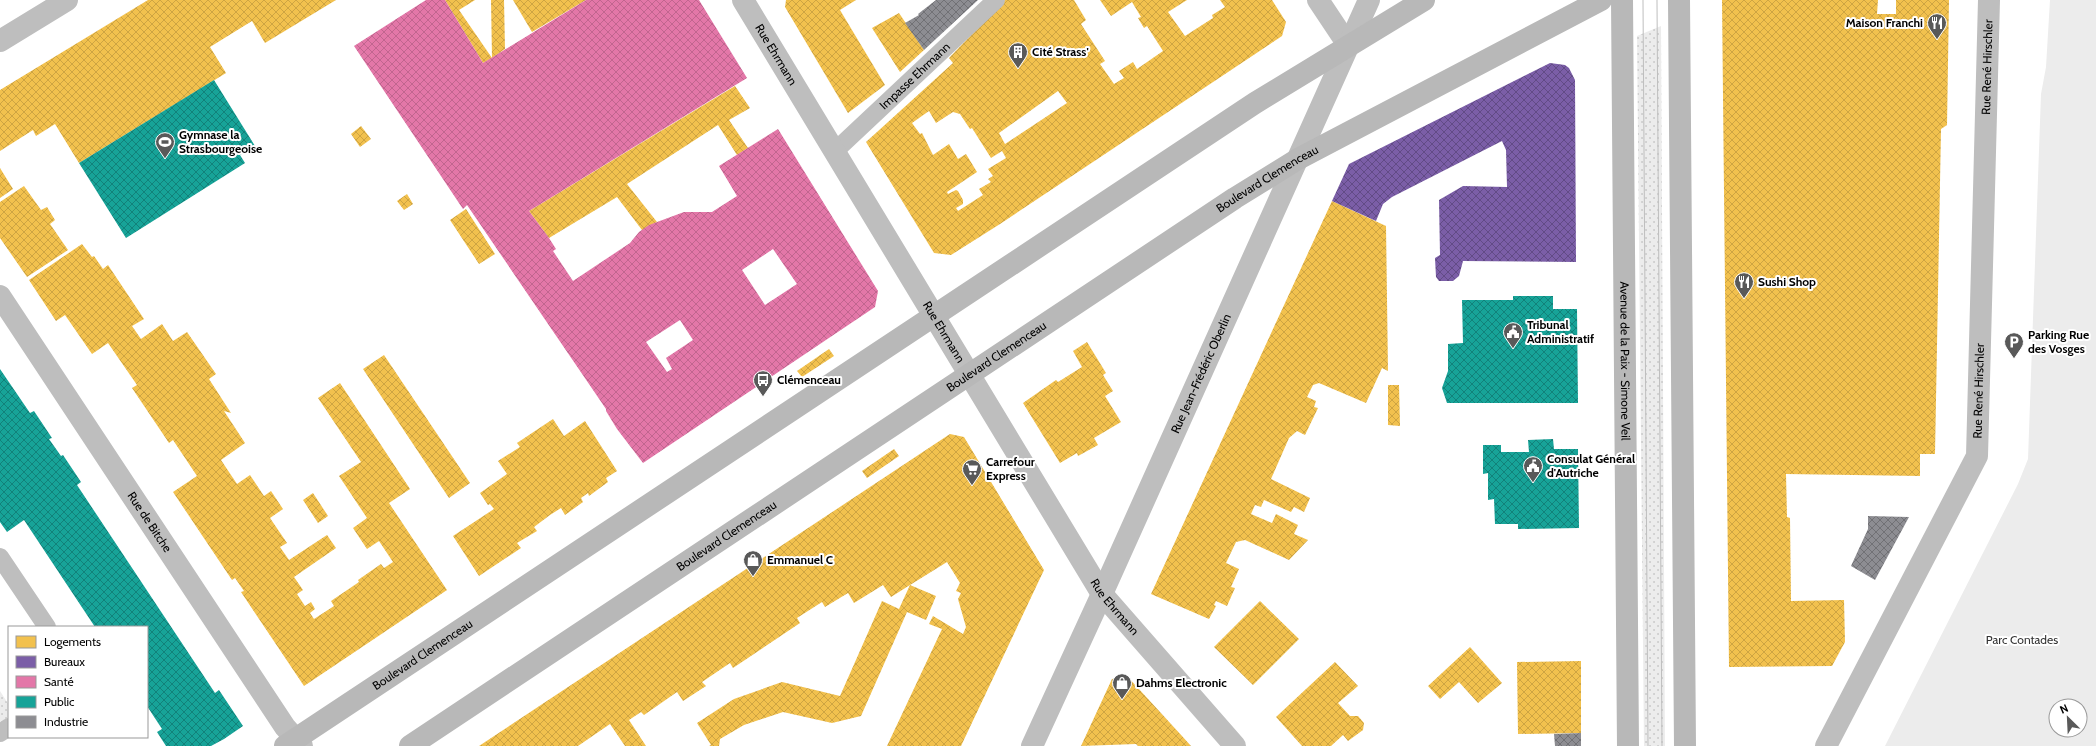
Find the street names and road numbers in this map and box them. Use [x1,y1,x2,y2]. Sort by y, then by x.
street label: Rue René Hirschler [1978,19,1995,115]
street label: Rue Ehrmann [752,21,801,88]
street label: Impasse Ehrmann [876,39,953,112]
street label: Boulevard Clemenceau [1213,142,1321,215]
street label: Avenue de la Paix - Simone Veil [1617,281,1634,441]
street label: Rue Ehrmann [920,298,969,365]
street label: Rue Jean-Frédéric Oberlin [1167,311,1234,436]
street label: Boulevard Clemenceau [943,317,1049,395]
street label: Rue René Hirschler [1969,343,1987,439]
street label: Rue de Bitche [124,489,175,555]
street label: Boulevard Clemenceau [673,497,779,574]
street label: Rue Ehrmann [1087,576,1143,638]
street label: Boulevard Clemenceau [369,616,475,693]

